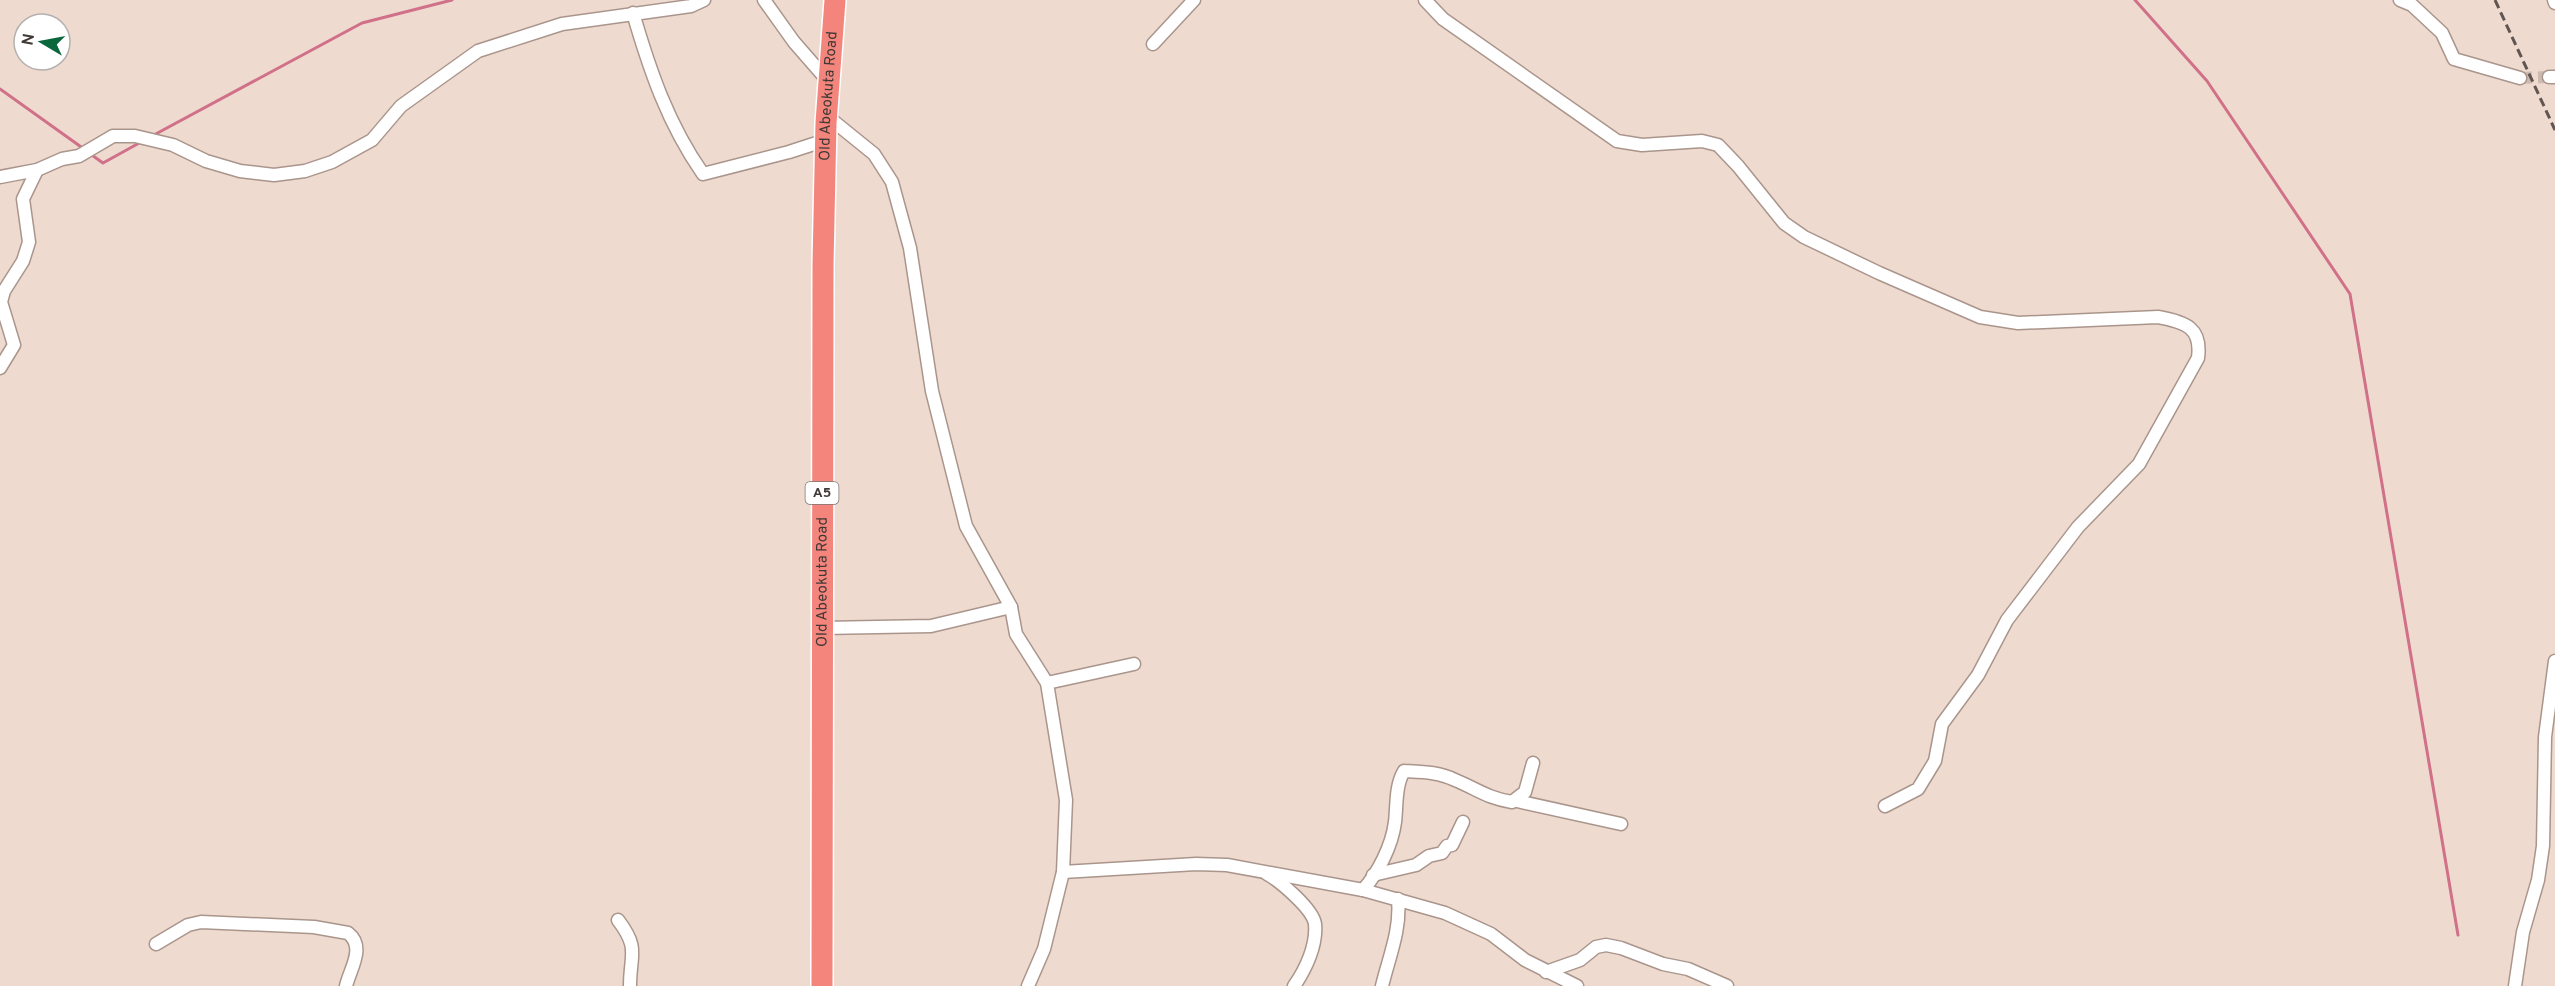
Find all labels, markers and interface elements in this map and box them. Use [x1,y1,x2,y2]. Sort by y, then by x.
north arrow [12,12,72,72]
street label: Old Abeokuta Road [816,31,842,161]
text: N [18,32,40,47]
road number: A5 [806,482,838,504]
street label: Old Abeokuta Road [813,517,832,647]

